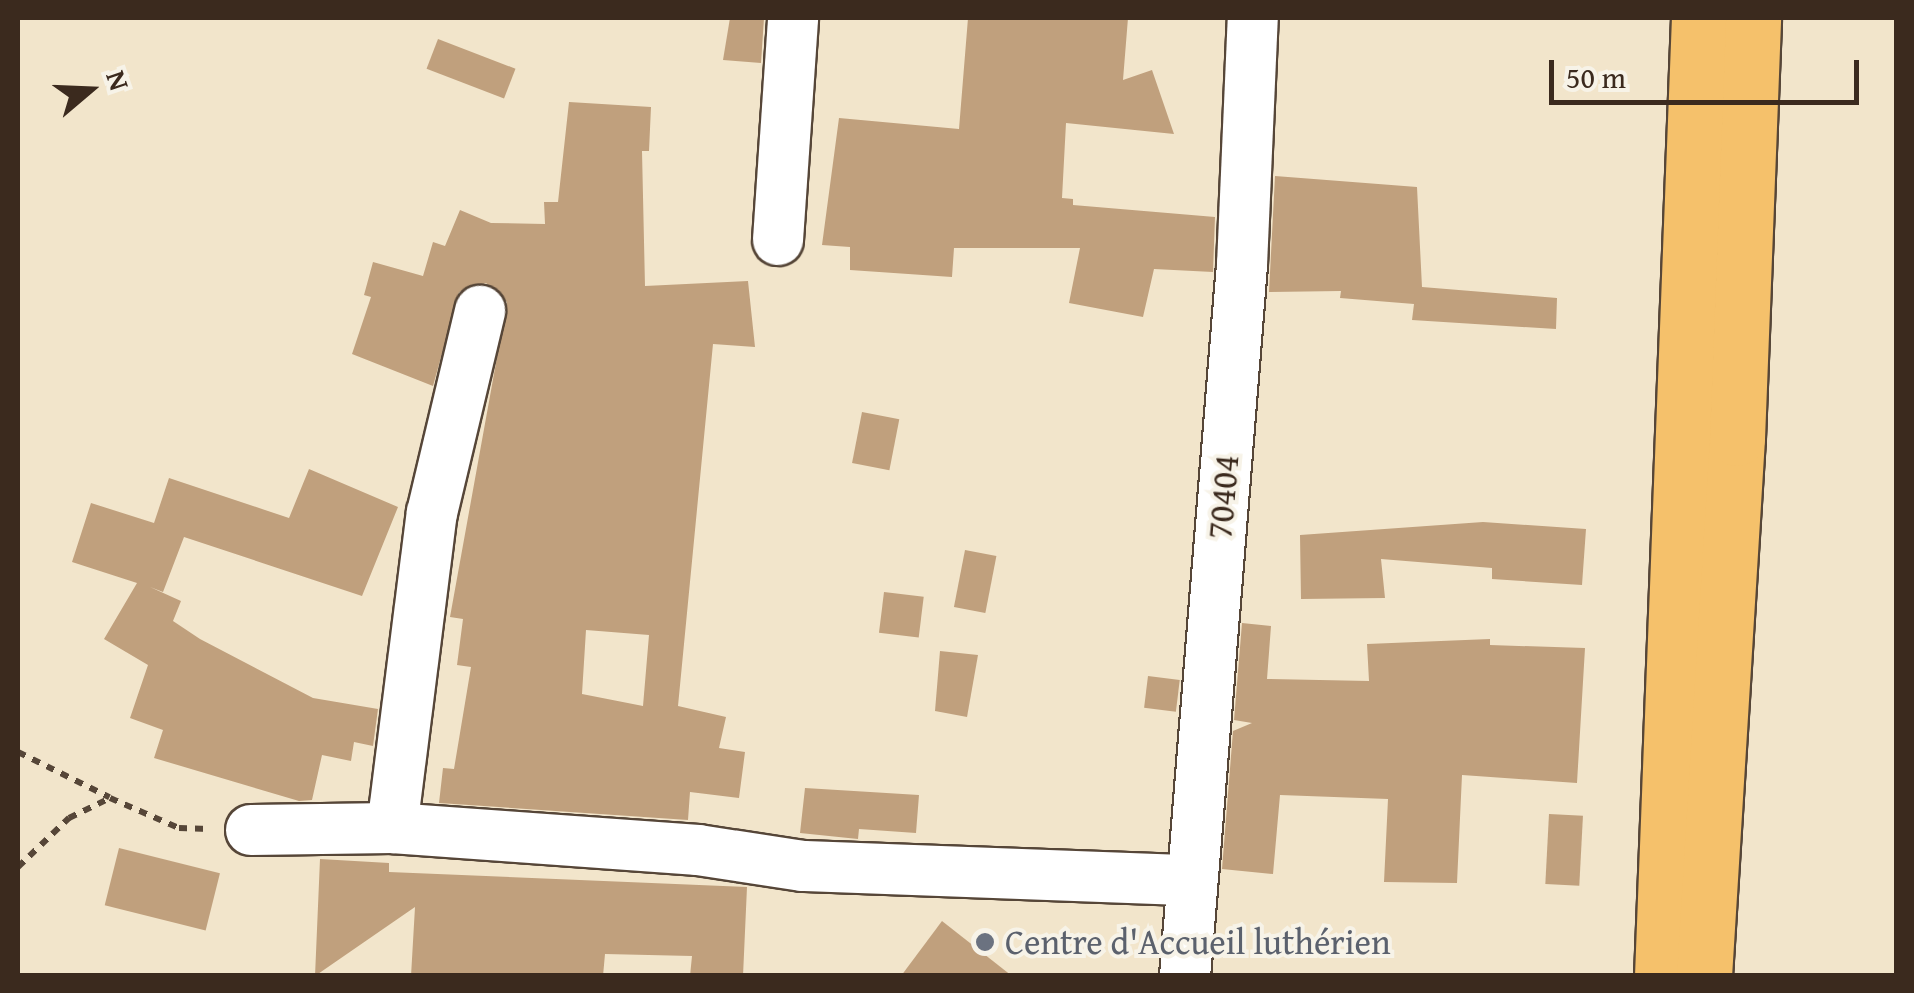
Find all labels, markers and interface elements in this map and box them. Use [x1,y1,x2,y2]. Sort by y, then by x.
north arrow [40,40,140,140]
scale bar [1554,40,1864,102]
text: 50 m [1566,55,1626,99]
text: N [96,65,141,96]
street label: 70404 [1198,453,1248,541]
place label: Centre d'Accueil luthérien [1005,921,1391,963]
marker: Centre d'Accueil luthérien [974,931,996,953]

